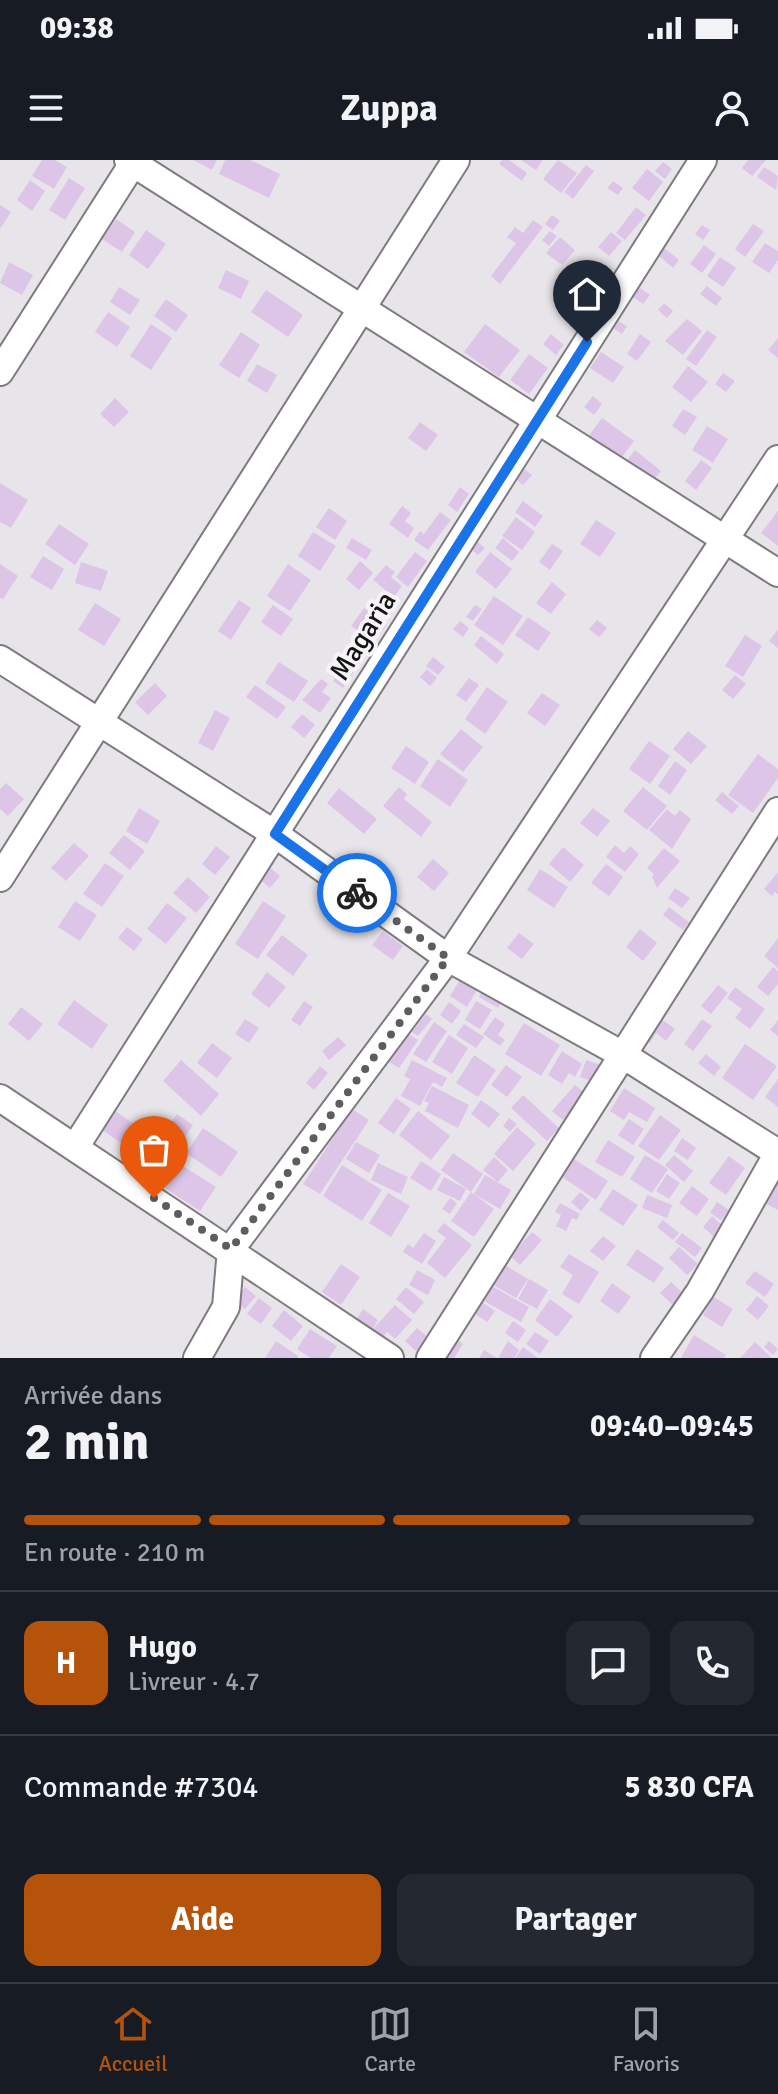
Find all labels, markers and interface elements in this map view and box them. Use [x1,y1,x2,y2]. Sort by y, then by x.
text: 09:38 [40,10,114,47]
icon: menu [24,86,68,130]
text: Zuppa [340,86,438,131]
icon: person [710,86,754,130]
pin [553,260,621,342]
icon: home [565,272,609,316]
street label: Magaria [323,585,403,687]
courier [317,853,397,933]
icon: bike [335,871,379,915]
pin [120,1116,188,1198]
icon: bag [132,1128,176,1172]
text: Arrivée dans [24,1380,162,1412]
text: 09:40–09:45 [590,1408,754,1445]
text: 2 min [24,1410,150,1474]
text: En route · 210 m [24,1537,205,1569]
button: chat [566,1621,650,1705]
button: phone [670,1621,754,1705]
text: Hugo [128,1629,197,1666]
text: H [56,1645,76,1682]
text: Livreur · 4.7 [128,1666,260,1698]
text: Commande #7304 [24,1769,259,1806]
text: 5 830 CFA [624,1769,754,1806]
button: Aide [24,1874,381,1966]
button: Partager [397,1874,754,1966]
tab: Accueil [98,2002,168,2077]
tab: Carte [365,2002,416,2077]
tab: Favoris [613,2002,680,2077]

